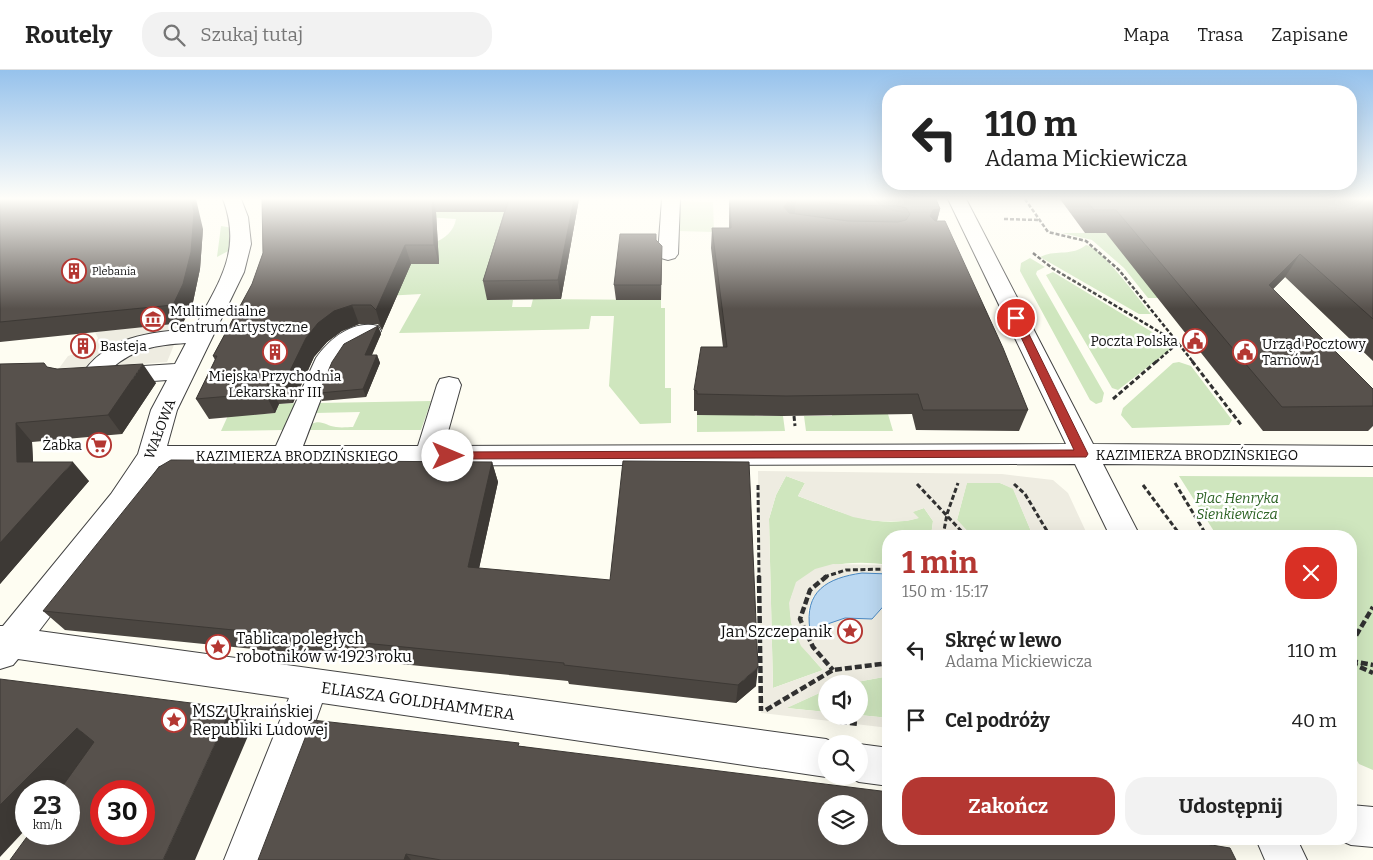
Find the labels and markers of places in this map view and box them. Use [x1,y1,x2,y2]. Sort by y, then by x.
building icon: Plebania [61,258,87,284]
place label: Plebania [92,265,136,278]
pin [995,297,1037,339]
place label: Multimedialne Centrum Artystyczne [170,303,308,336]
museum icon: Multimedialne Centrum Artystyczne [140,306,166,332]
public building icon: Poczta Polska [1182,328,1208,354]
building icon: Basteja [70,333,96,359]
place label: Poczta Polska [1090,333,1178,350]
place label: Urząd Pocztowy Tarnów 1 [1262,336,1366,369]
place label: Basteja [100,338,147,355]
building icon: Miejska Przychodnia Lekarska nr III [262,339,288,365]
public building icon: Urząd Pocztowy Tarnów 1 [1232,339,1258,365]
place label: Miejska Przychodnia Lekarska nr III [208,368,342,401]
supermarket icon: Żabka [86,432,112,458]
place label: Żabka [42,437,82,454]
place icon: Jan Szczepanik [837,618,863,644]
place label: Jan Szczepanik [720,622,832,641]
place label: Tablica poległych robotników w 1923 roku [236,629,412,666]
place icon: Tablica poległych robotników w 1923 roku [205,634,231,660]
place label: MSZ Ukraińskiej Republiki Ludowej [192,702,328,739]
place icon: MSZ Ukraińskiej Republiki Ludowej [161,707,187,733]

